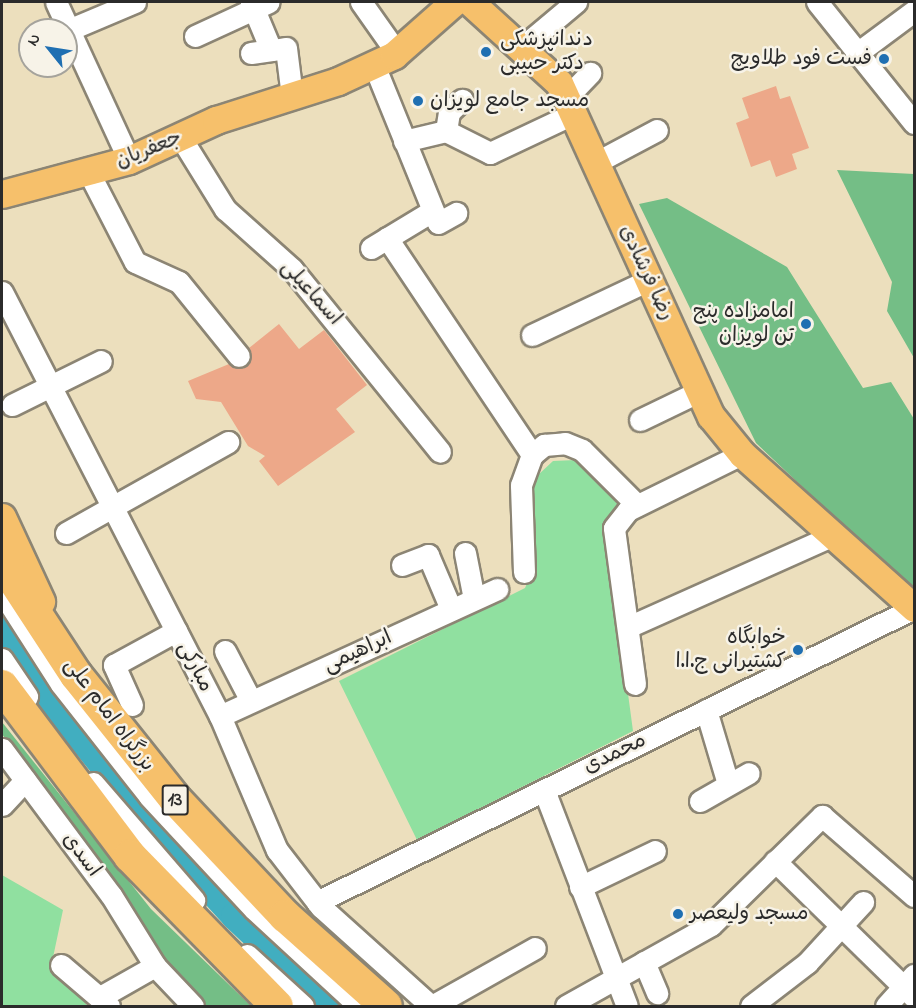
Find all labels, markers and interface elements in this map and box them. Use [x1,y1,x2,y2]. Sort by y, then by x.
north arrow [18,18,78,78]
place label: دندانپزشکی دکتر حبیبی [500,27,593,77]
text: N [21,29,47,51]
marker: دندانپزشکی دکتر حبیبی [477,43,495,61]
place label: فست فود طلاویچ [731,46,872,72]
marker: فست فود طلاویچ [877,52,891,66]
place label: مسجد جامع لویزان [430,88,589,114]
marker: مسجد جامع لویزان [411,94,425,108]
street label: جعفریان [112,125,186,175]
street label: رضا فرشادی [613,221,679,325]
street label: اسماعیلی [275,255,347,331]
place label: امامزاده پنج تن لویزان [693,299,794,349]
marker: امامزاده پنج تن لویزان [799,317,813,331]
street label: ابراهیمی [320,625,396,679]
place label: خوابگاه کشتیرانی ج.ا.ا [675,625,786,675]
street label: مبارکی [172,638,218,696]
marker: خوابگاه کشتیرانی ج.ا.ا [791,643,805,657]
street label: بزرگراه امام علی [58,653,160,777]
street label: محمدی [580,728,650,780]
road number: 13 [162,783,188,817]
street label: اسدی [56,828,106,882]
place label: مسجد ولیعصر [690,901,808,927]
marker: مسجد ولیعصر [671,907,685,921]

